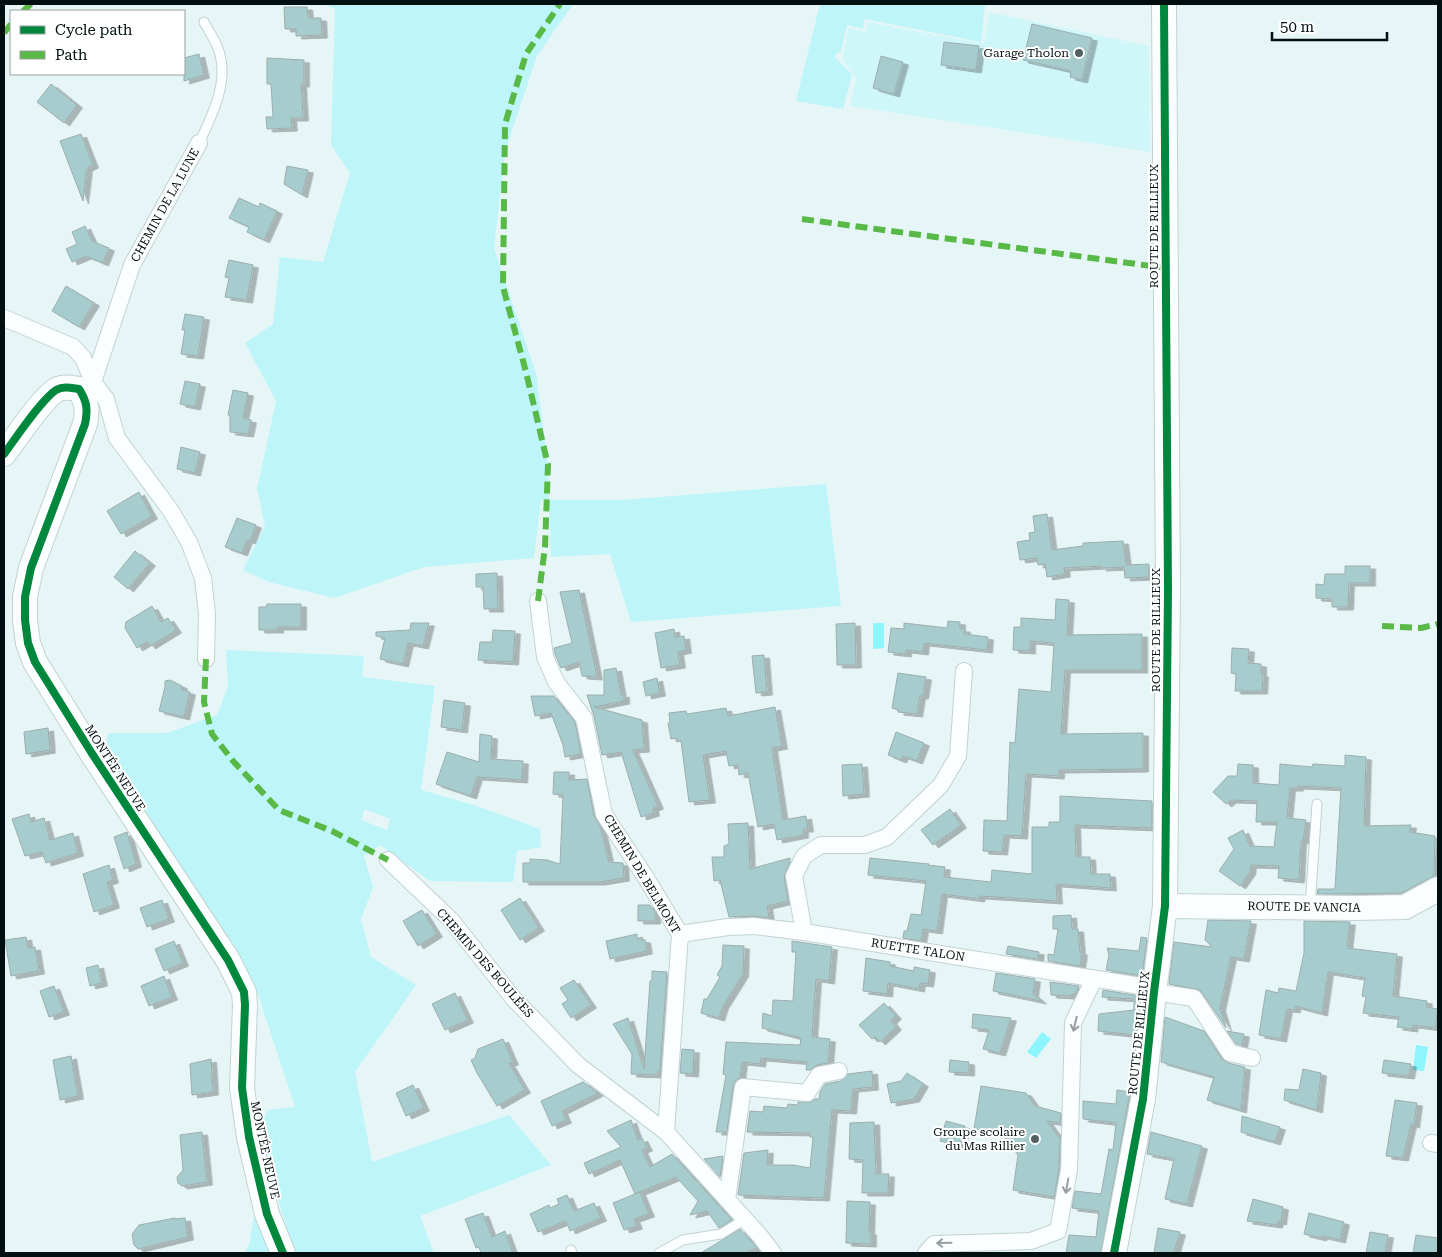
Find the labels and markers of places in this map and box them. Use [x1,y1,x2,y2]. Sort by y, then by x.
place label: Garage Tholon [984,46,1069,60]
marker: Garage Tholon [1073,47,1085,59]
place label: Groupe scolaire du Mas Rillier [933,1125,1025,1153]
marker: Groupe scolaire du Mas Rillier [1029,1133,1041,1145]

